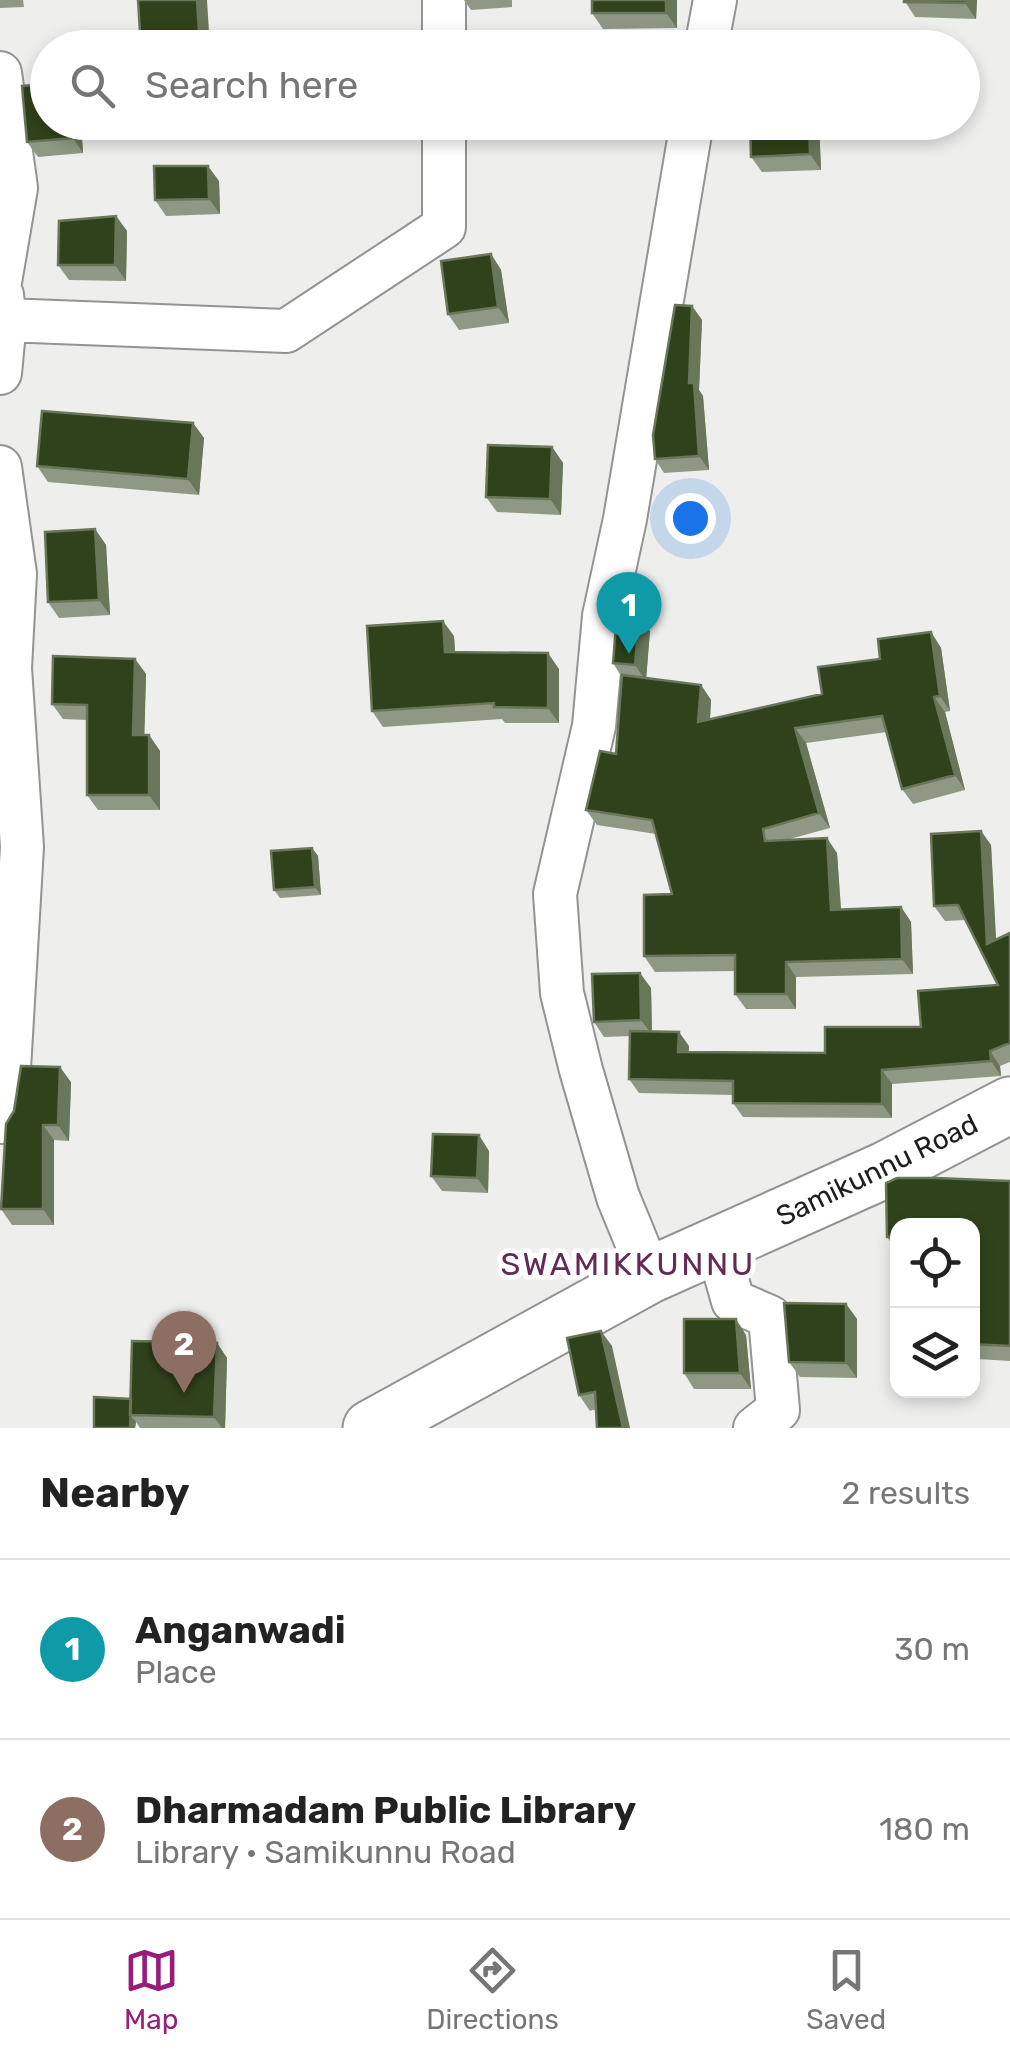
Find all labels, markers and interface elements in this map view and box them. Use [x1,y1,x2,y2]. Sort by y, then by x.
search box [30,30,980,140]
icon: search [65,58,120,113]
text: Search here [145,62,358,108]
your location [665,493,716,544]
pin: 1 [596,572,662,654]
street label: Samikunnu Road [771,1107,983,1233]
map controls [890,1218,980,1398]
button: locate [890,1218,980,1308]
district label: SWAMIKKUNNU [500,1245,756,1283]
button: layers [890,1308,980,1398]
pin: 2 [152,1310,216,1393]
text: Nearby [40,1468,190,1518]
text: 2 results [841,1474,970,1512]
text: Anganwadi [135,1607,346,1653]
text: 1 [65,1630,80,1668]
text: 30 m [894,1630,970,1668]
text: Place [135,1653,217,1691]
text: Dharmadam Public Library [135,1787,636,1833]
text: 2 [62,1810,83,1848]
text: 180 m [879,1810,970,1848]
text: Library · Samikunnu Road [135,1833,516,1871]
tab: Map [124,1943,179,2036]
tab: Directions [426,1943,559,2036]
tab: Saved [806,1943,886,2036]

